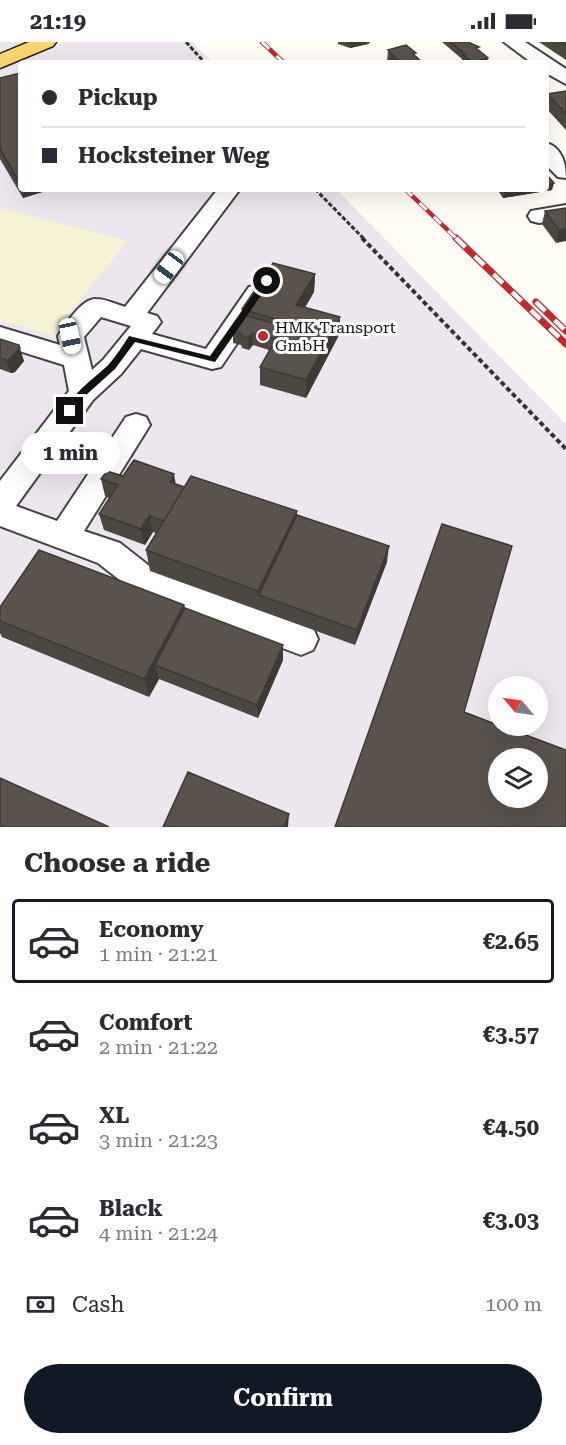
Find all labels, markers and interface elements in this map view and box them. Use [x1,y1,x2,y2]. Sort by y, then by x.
text: 21:19 [30,9,86,34]
text: Pickup [78,85,158,110]
text: Hocksteiner Weg [78,143,269,168]
car [151,247,187,287]
route start [253,267,280,294]
car [57,317,83,355]
place label: HMK Transport GmbH [275,318,396,355]
marker: HMK Transport GmbH [256,329,270,343]
route end [56,397,83,424]
callout: 1 min [20,432,119,474]
text: 1 min [43,441,98,465]
north arrow [488,676,548,736]
map controls [488,676,548,808]
button: layers [488,748,548,808]
text: Choose a ride [24,847,210,879]
icon: car [27,914,81,968]
text: Economy [99,917,203,942]
text: €2.65 [483,929,539,954]
text: 1 min · 21:21 [99,942,218,966]
icon: car [27,1007,81,1061]
text: Comfort [99,1010,192,1035]
text: €3.57 [483,1022,539,1047]
text: 2 min · 21:22 [99,1035,218,1059]
icon: car [27,1100,81,1154]
text: XL [99,1103,129,1128]
text: €4.50 [483,1115,539,1140]
text: 3 min · 21:23 [99,1128,218,1152]
icon: car [27,1193,81,1247]
text: Black [99,1196,163,1221]
text: €3.03 [483,1208,539,1233]
text: 4 min · 21:24 [99,1221,218,1245]
icon: cash [24,1288,57,1321]
text: Cash [72,1292,124,1317]
text: 100 m [485,1292,542,1316]
button: Confirm [24,1364,542,1433]

